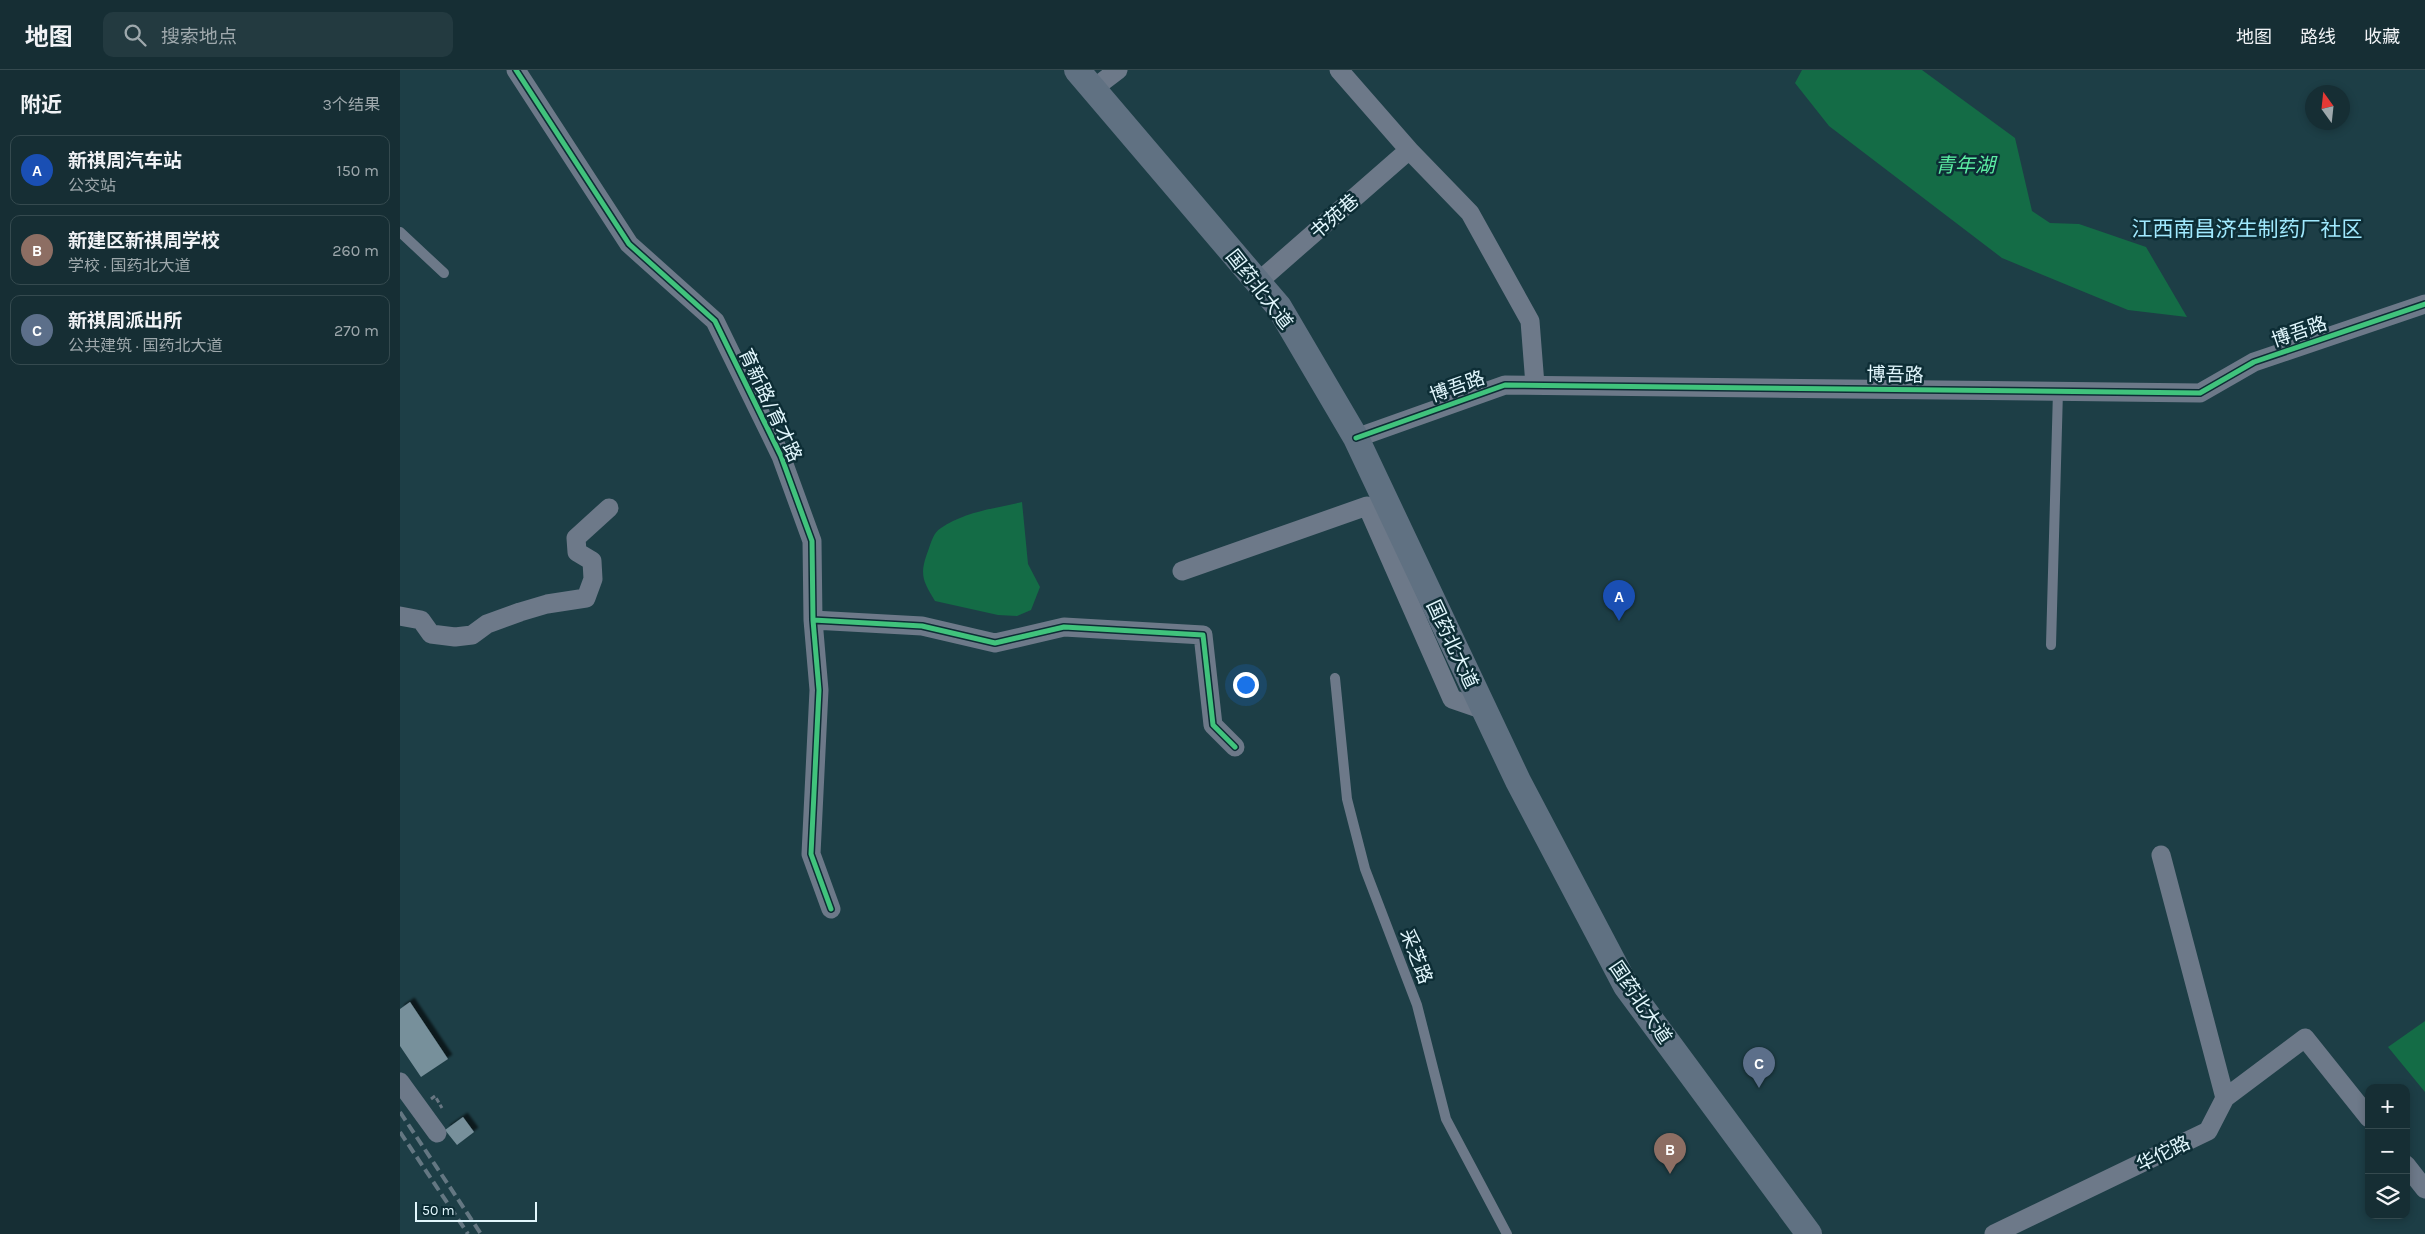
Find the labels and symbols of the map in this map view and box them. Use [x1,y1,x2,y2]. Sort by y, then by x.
north arrow [2305,85,2350,130]
water label: 青年湖 [1935,154,1998,177]
street label: 书苑巷 [1306,190,1363,244]
district label: 江西南昌济生制药厂社区 [2132,217,2363,241]
street label: 国药北大道 [1221,245,1297,334]
street label: 博吾路 [2269,312,2330,352]
street label: 育新路/育才路 [734,345,806,465]
street label: 博吾路 [1866,364,1924,386]
street label: 博吾路 [1427,367,1488,407]
pin: A [1603,580,1635,621]
street label: 国药北大道 [1422,597,1482,692]
your location [1233,672,1259,698]
street label: 采芝路 [1396,926,1437,987]
street label: 国药北大道 [1604,957,1676,1048]
pin: C [1743,1047,1775,1088]
street label: 华佗路 [2133,1132,2194,1176]
pin: B [1654,1133,1686,1174]
scale bar [415,1199,538,1222]

